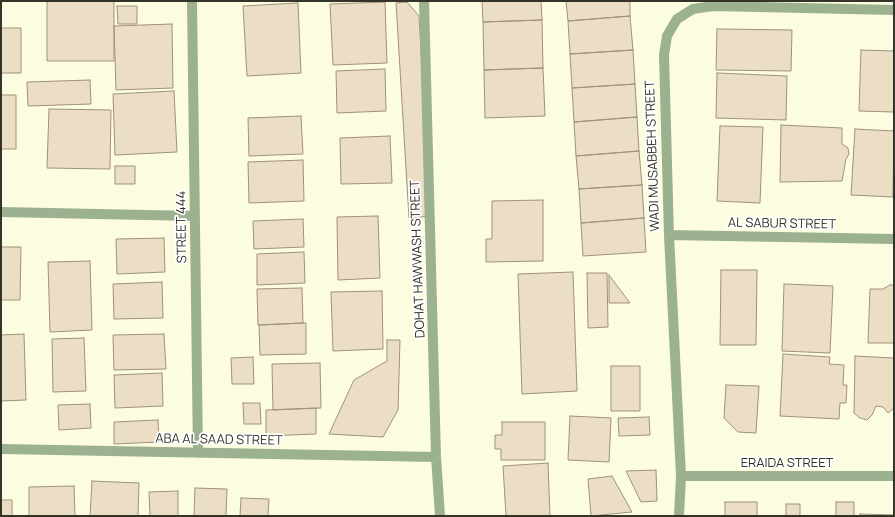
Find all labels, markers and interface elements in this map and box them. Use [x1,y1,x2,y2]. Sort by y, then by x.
street label: WADI MUSABBEH STREET [643,80,663,232]
street label: DOHAT HAWWASH STREET [407,180,429,338]
street label: STREET 444 [174,191,190,263]
street label: AL SABUR STREET [728,215,836,233]
street label: ABA AL SAAD STREET [155,431,283,449]
street label: ERAIDA STREET [741,455,833,471]

